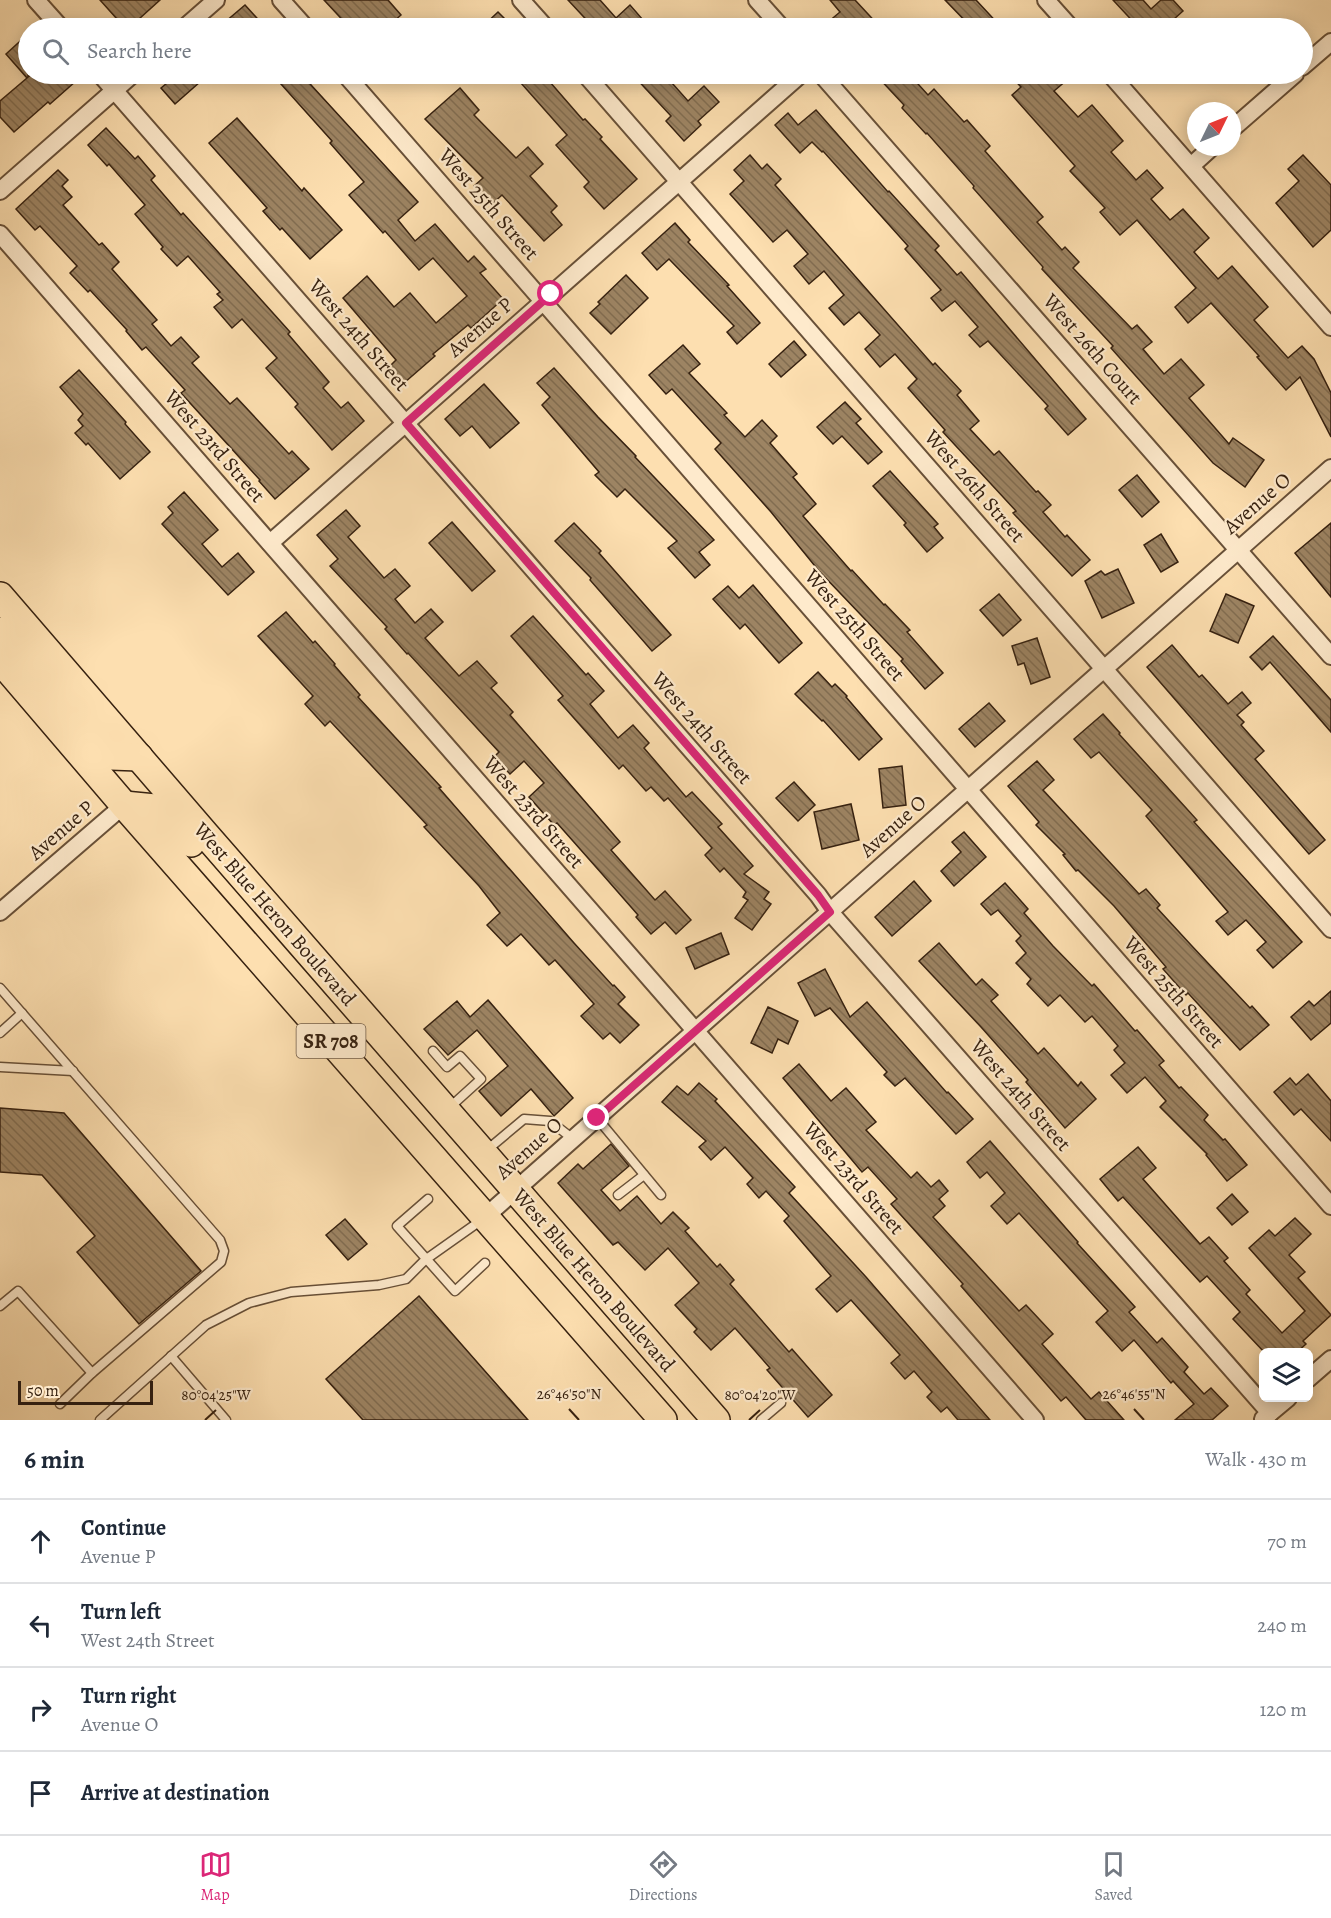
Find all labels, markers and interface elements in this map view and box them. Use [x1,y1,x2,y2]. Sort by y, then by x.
search box [18,18,1313,84]
icon: search [39,35,72,68]
text: Search here [87,36,192,66]
north arrow [1187,102,1241,156]
street label: West 25th Street [432,141,545,266]
street label: West 24th Street [302,272,416,397]
route start [537,280,563,306]
street label: West 26th Court [1036,287,1149,410]
street label: Avenue P [441,290,519,364]
street label: West 23rd Street [158,383,272,508]
street label: West 26th Street [918,423,1032,548]
street label: Avenue O [1216,466,1297,541]
street label: West 25th Street [798,562,911,687]
street label: West 24th Street [645,665,759,790]
street label: West 23rd Street [477,749,591,874]
street label: Avenue O [853,788,933,864]
street label: Avenue P [22,793,100,867]
street label: West Blue Heron Boulevard [187,815,363,1012]
street label: West 25th Street [1117,929,1230,1054]
road number: SR 708 [296,1024,366,1058]
street label: West 24th Street [964,1032,1078,1157]
route end [583,1104,609,1130]
street label: Avenue O [489,1110,569,1186]
street label: West 23rd Street [797,1115,911,1240]
street label: West Blue Heron Boulevard [506,1181,682,1378]
map controls [1259,1348,1313,1402]
button: layers [1259,1348,1313,1402]
scale bar [18,1378,153,1406]
text: 50 m [27,1380,59,1402]
text: 26°46'50"N [537,1384,602,1404]
text: 26°46'55"N [1102,1384,1166,1404]
text: 80°04'25"W [181,1385,251,1405]
text: 80°04'20"W [725,1385,795,1405]
text: 6 min [24,1442,85,1477]
text: Walk · 430 m [1205,1446,1307,1473]
text: Continue [81,1513,166,1543]
icon: ahead [24,1525,57,1558]
text: 70 m [1267,1528,1307,1555]
text: Avenue P [81,1543,156,1570]
text: Turn left [81,1597,161,1627]
icon: left [24,1609,57,1642]
text: 240 m [1257,1612,1307,1639]
text: West 24th Street [81,1627,215,1654]
text: Turn right [81,1681,177,1711]
icon: right [24,1693,57,1726]
text: 120 m [1259,1696,1307,1723]
text: Avenue O [81,1711,158,1738]
icon: arrive [24,1777,57,1810]
text: Arrive at destination [81,1778,270,1808]
tab: Map [199,1848,232,1906]
tab: Directions [629,1848,697,1906]
tab: Saved [1094,1848,1132,1906]

